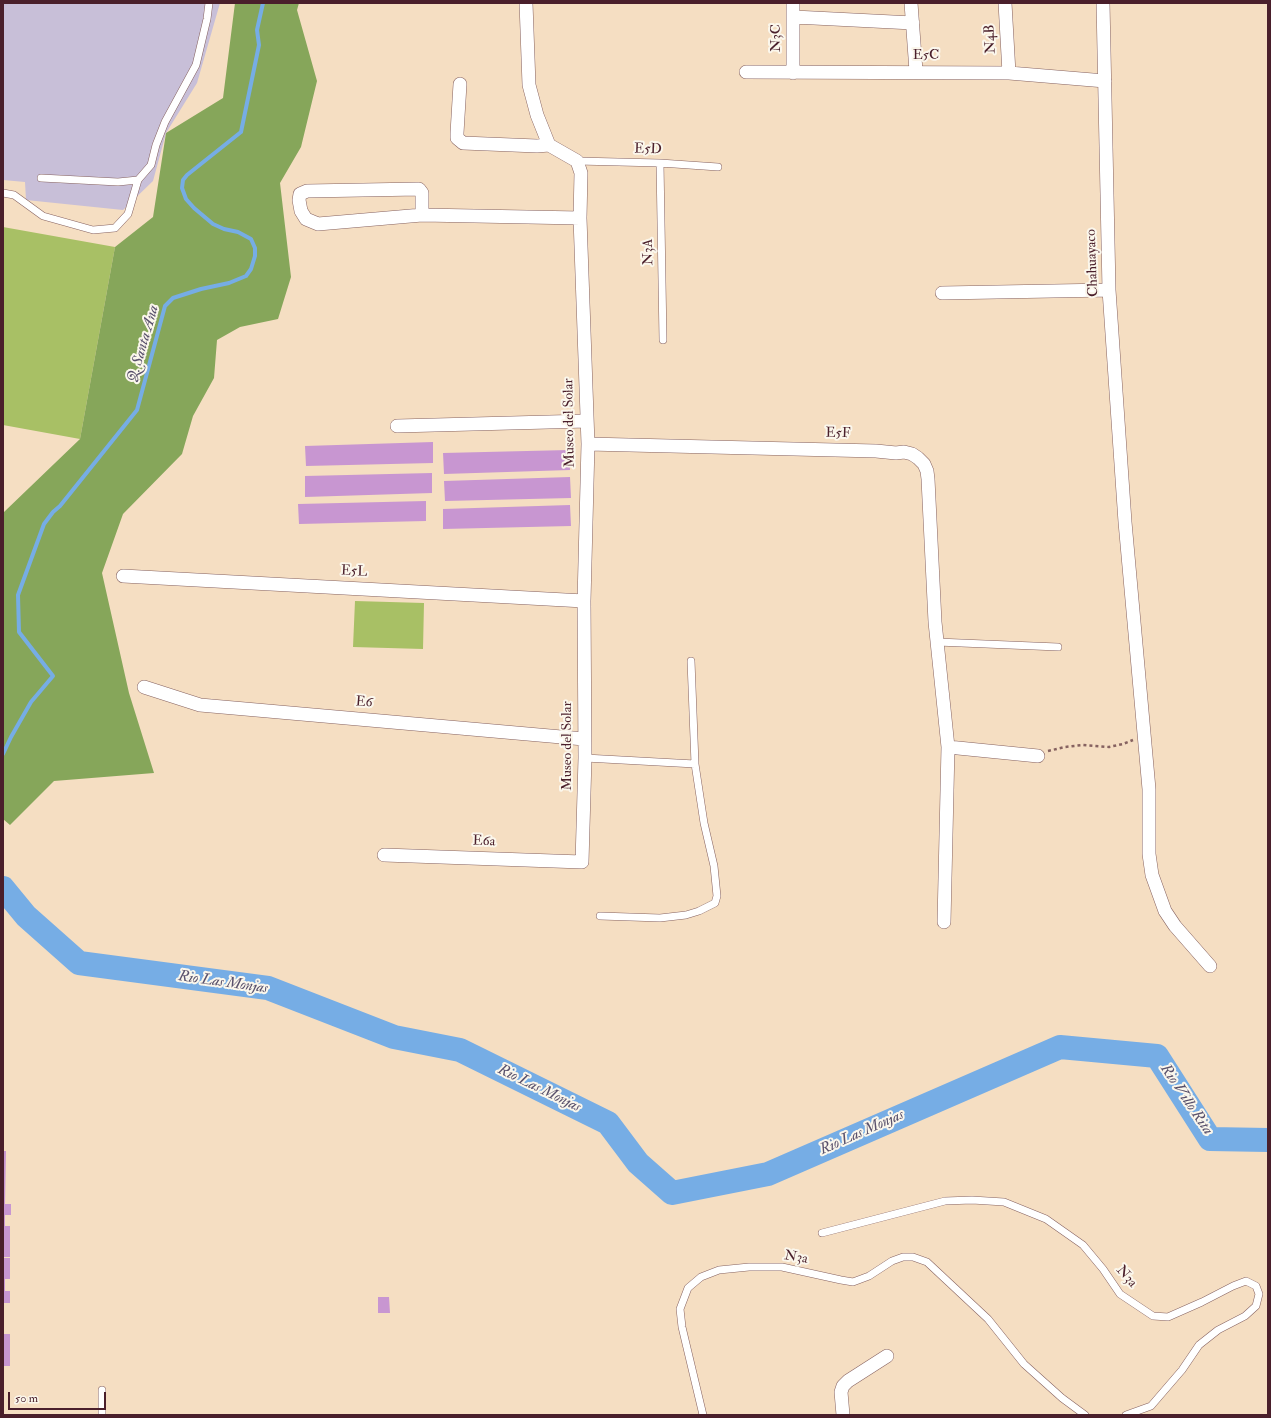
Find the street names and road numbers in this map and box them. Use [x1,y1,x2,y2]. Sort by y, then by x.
street label: N3C [769,24,785,52]
street label: N4B [982,24,1000,54]
street label: E5C [913,48,939,64]
street label: E5D [634,141,662,159]
street label: Chahuayaco [1083,229,1103,297]
street label: N3A [640,238,658,266]
street label: Museo del Solar [561,378,579,468]
street label: E5F [825,425,851,443]
street label: E5L [340,563,368,581]
street label: E6 [355,694,373,712]
street label: Museo del Solar [560,701,576,791]
street label: E6a [472,833,496,851]
street label: N3a [783,1248,809,1268]
street label: N3a [1112,1263,1140,1291]

